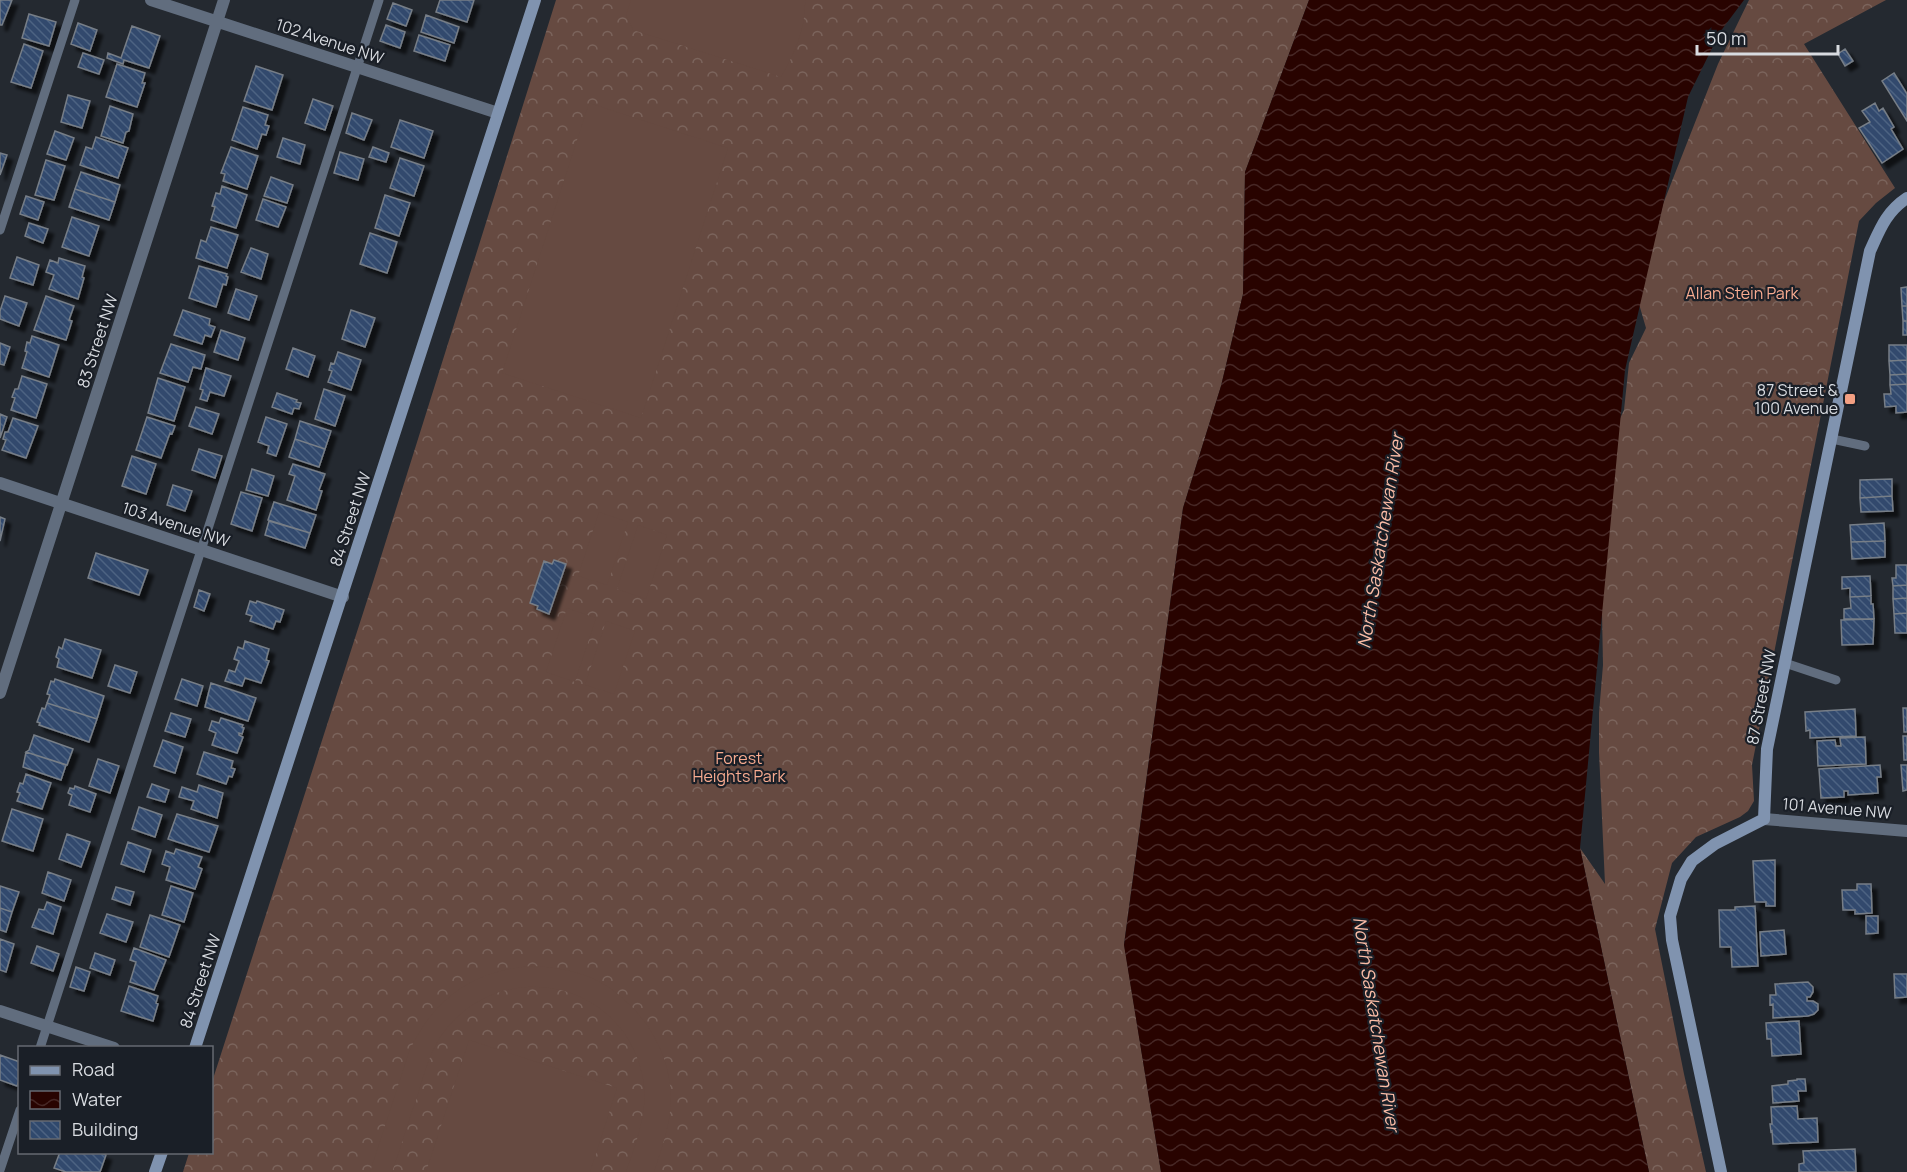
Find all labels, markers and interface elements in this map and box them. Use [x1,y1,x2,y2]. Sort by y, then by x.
street label: 102 Avenue NW [273,13,387,69]
scale bar [1697,18,1838,56]
text: 50 m [1706,26,1746,50]
park label: Allan Stein Park [1686,282,1799,304]
street label: 83 Street NW [71,291,123,391]
place label: 87 Street & 100 Avenue [1754,379,1839,419]
marker: 87 Street & 100 Avenue [1843,392,1857,406]
water label: North Saskatchewan River [1351,429,1409,650]
street label: 84 Street NW [324,469,376,569]
street label: 103 Avenue NW [119,496,233,552]
street label: 87 Street NW [1741,647,1781,747]
park label: Forest Heights Park [693,747,787,787]
street label: 101 Avenue NW [1782,792,1892,824]
water label: North Saskatchewan River [1348,915,1406,1136]
street label: 84 Street NW [174,931,226,1031]
legend [18,1046,213,1154]
text: Road [72,1057,115,1081]
text: Water [72,1087,122,1111]
text: Building [72,1117,138,1141]

